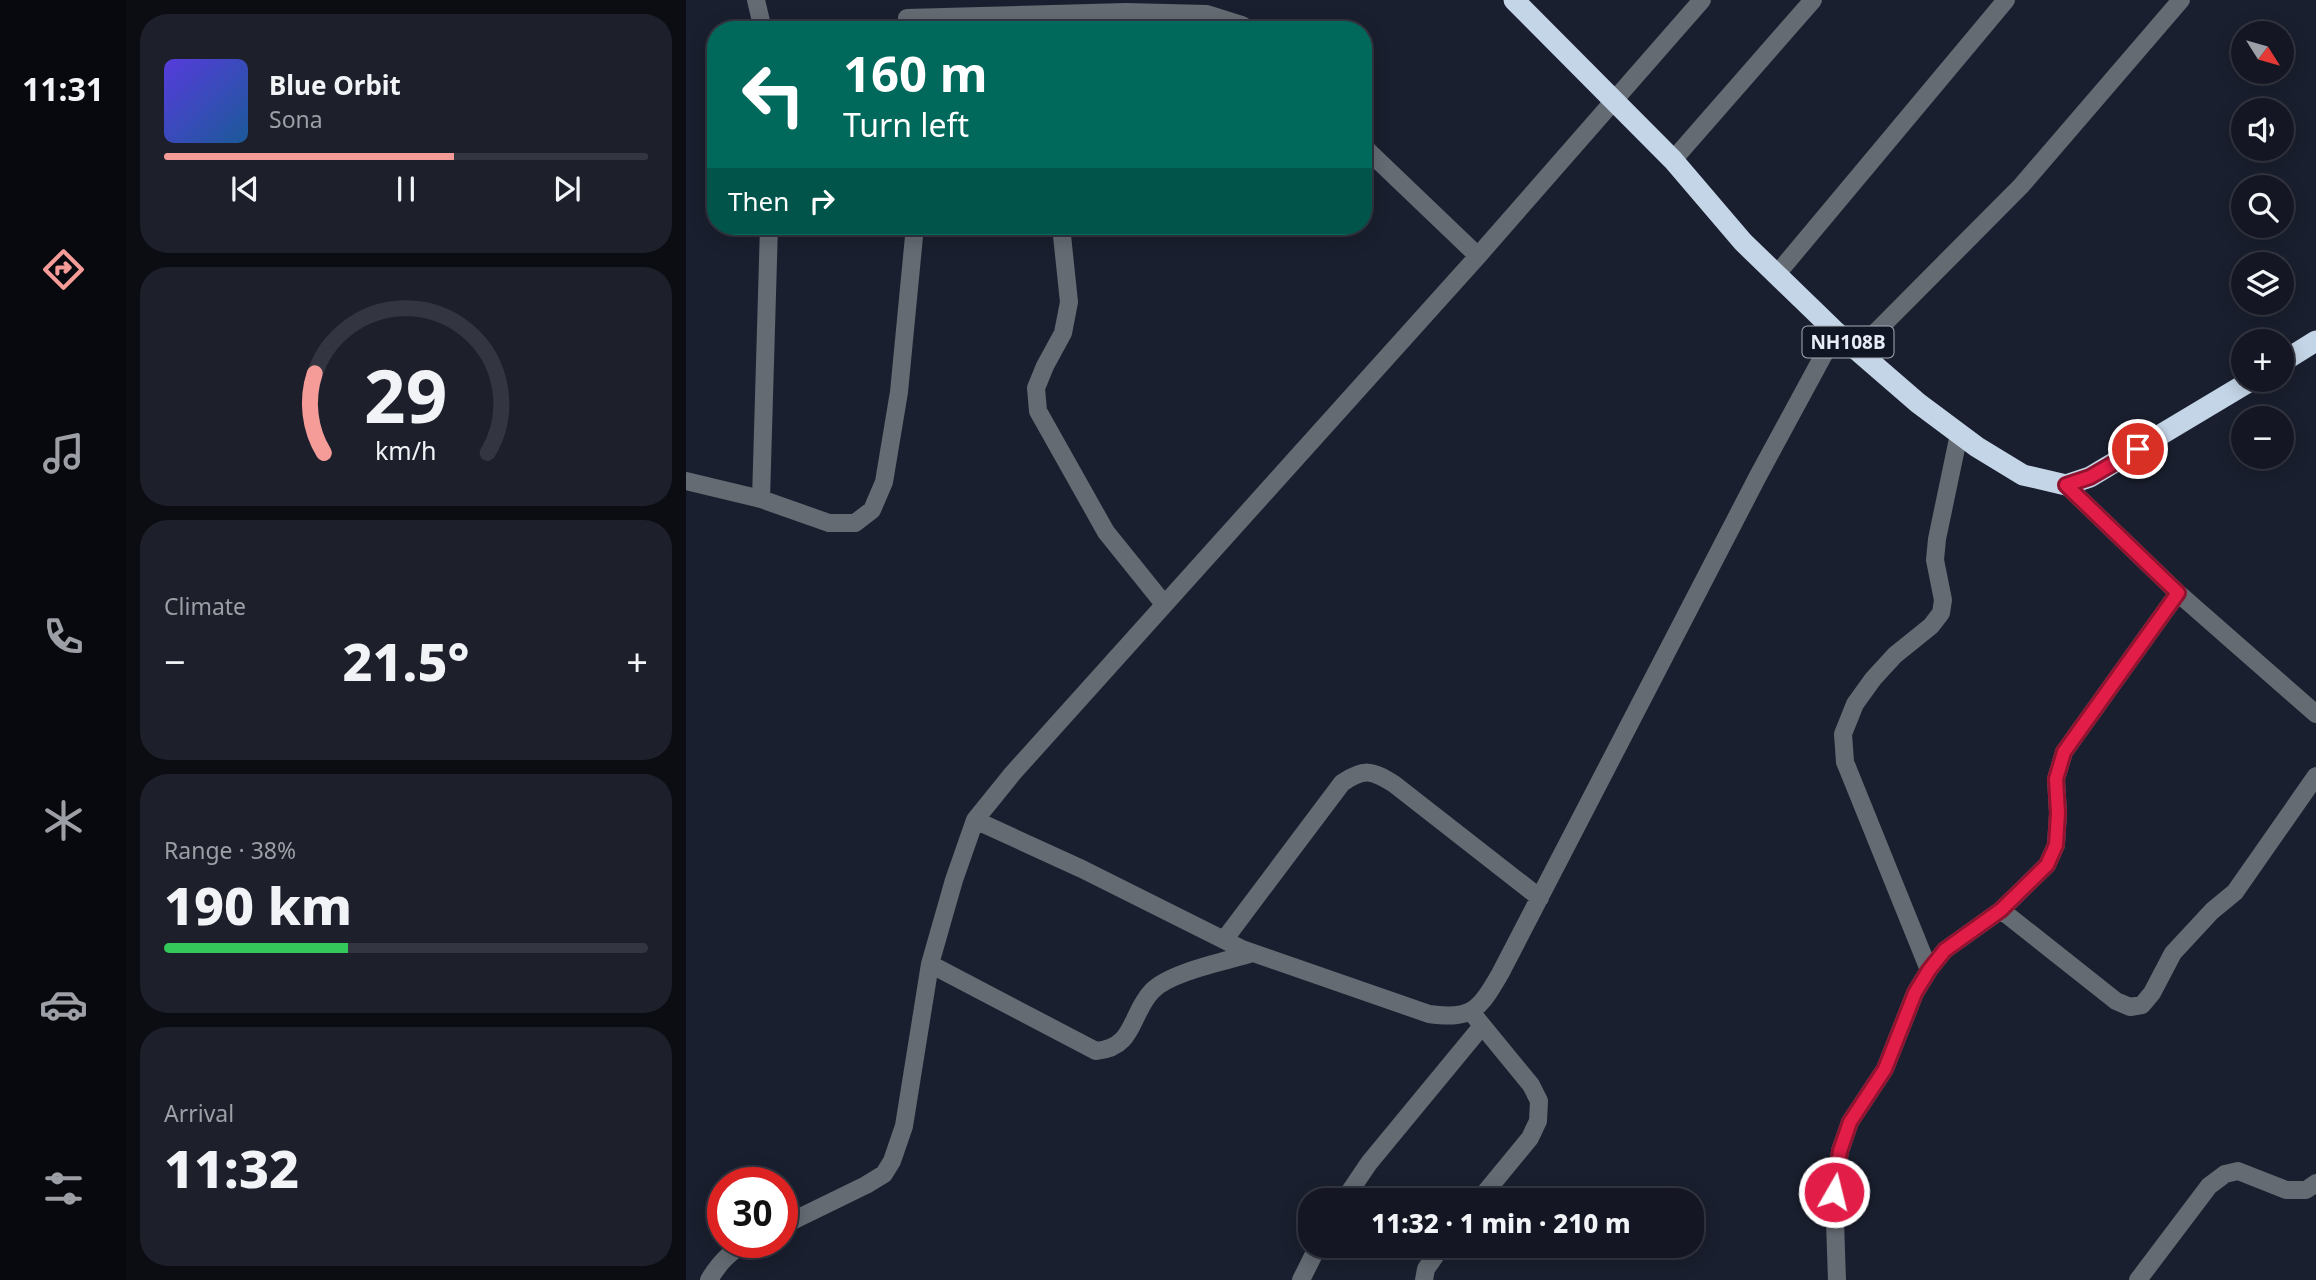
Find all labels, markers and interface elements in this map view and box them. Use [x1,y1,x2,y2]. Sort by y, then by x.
north arrow [2231,21,2294,84]
map controls [2231,21,2294,469]
text: 160 m [843,40,988,106]
icon: left [728,49,819,140]
text: 11:31 [22,67,104,110]
text: Blue Orbit [269,67,401,103]
button: sound [2231,98,2294,161]
text: Sona [269,103,323,135]
text: Turn left [843,103,969,146]
icon: previous [226,170,264,208]
icon: pause [387,170,425,208]
icon: next [548,170,586,208]
button: search [2231,175,2294,238]
icon: right [803,182,841,220]
text: Then [728,183,789,219]
icon: directions [39,245,88,294]
button: layers [2231,252,2294,315]
road number: NH108B [1802,326,1894,358]
button: + [2231,329,2294,392]
text: 29 [364,345,448,444]
button: − [2231,406,2294,469]
pin [2108,419,2168,479]
icon: music [39,429,88,478]
icon: arrive [2119,430,2157,468]
text: km/h [375,433,437,467]
text: Climate [164,590,246,622]
icon: phone [39,612,88,661]
text: 21.5° [343,625,469,696]
text: − [164,635,186,687]
text: + [626,635,648,687]
icon: climate [39,796,88,845]
text: Range · 38% [164,834,296,866]
text: 190 km [164,869,352,940]
icon: car [39,980,88,1029]
text: Arrival [164,1097,234,1129]
text: 11:32 [164,1132,299,1203]
position arrow [1797,1155,1871,1229]
icon: filters [39,1164,88,1213]
speed limit sign: 30 [707,1167,798,1258]
text: 11:32 · 1 min · 210 m [1371,1205,1631,1241]

